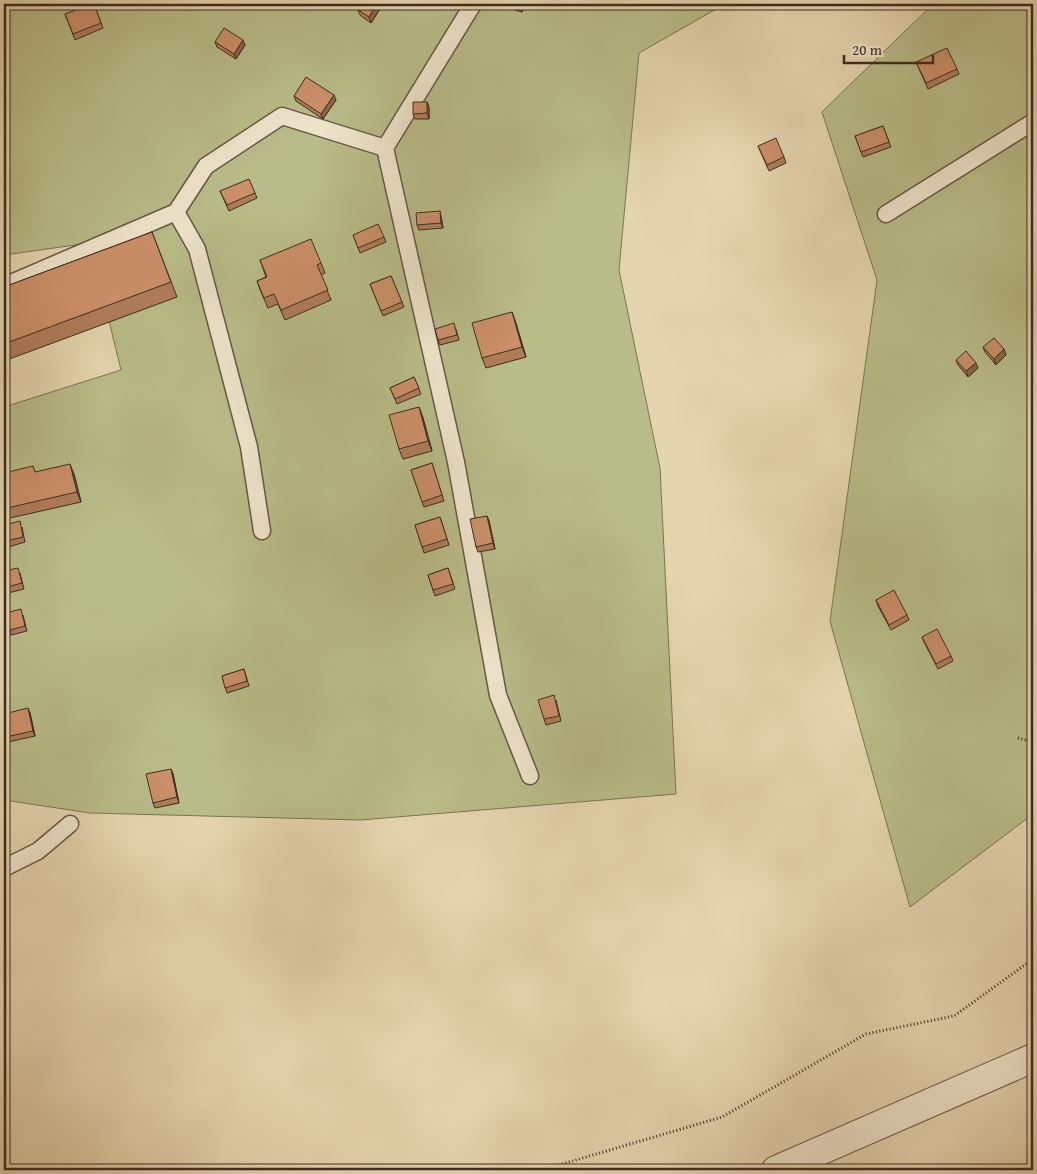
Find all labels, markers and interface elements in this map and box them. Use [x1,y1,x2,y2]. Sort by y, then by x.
scale bar [844,32,933,64]
text: 20 m [852,39,883,60]

